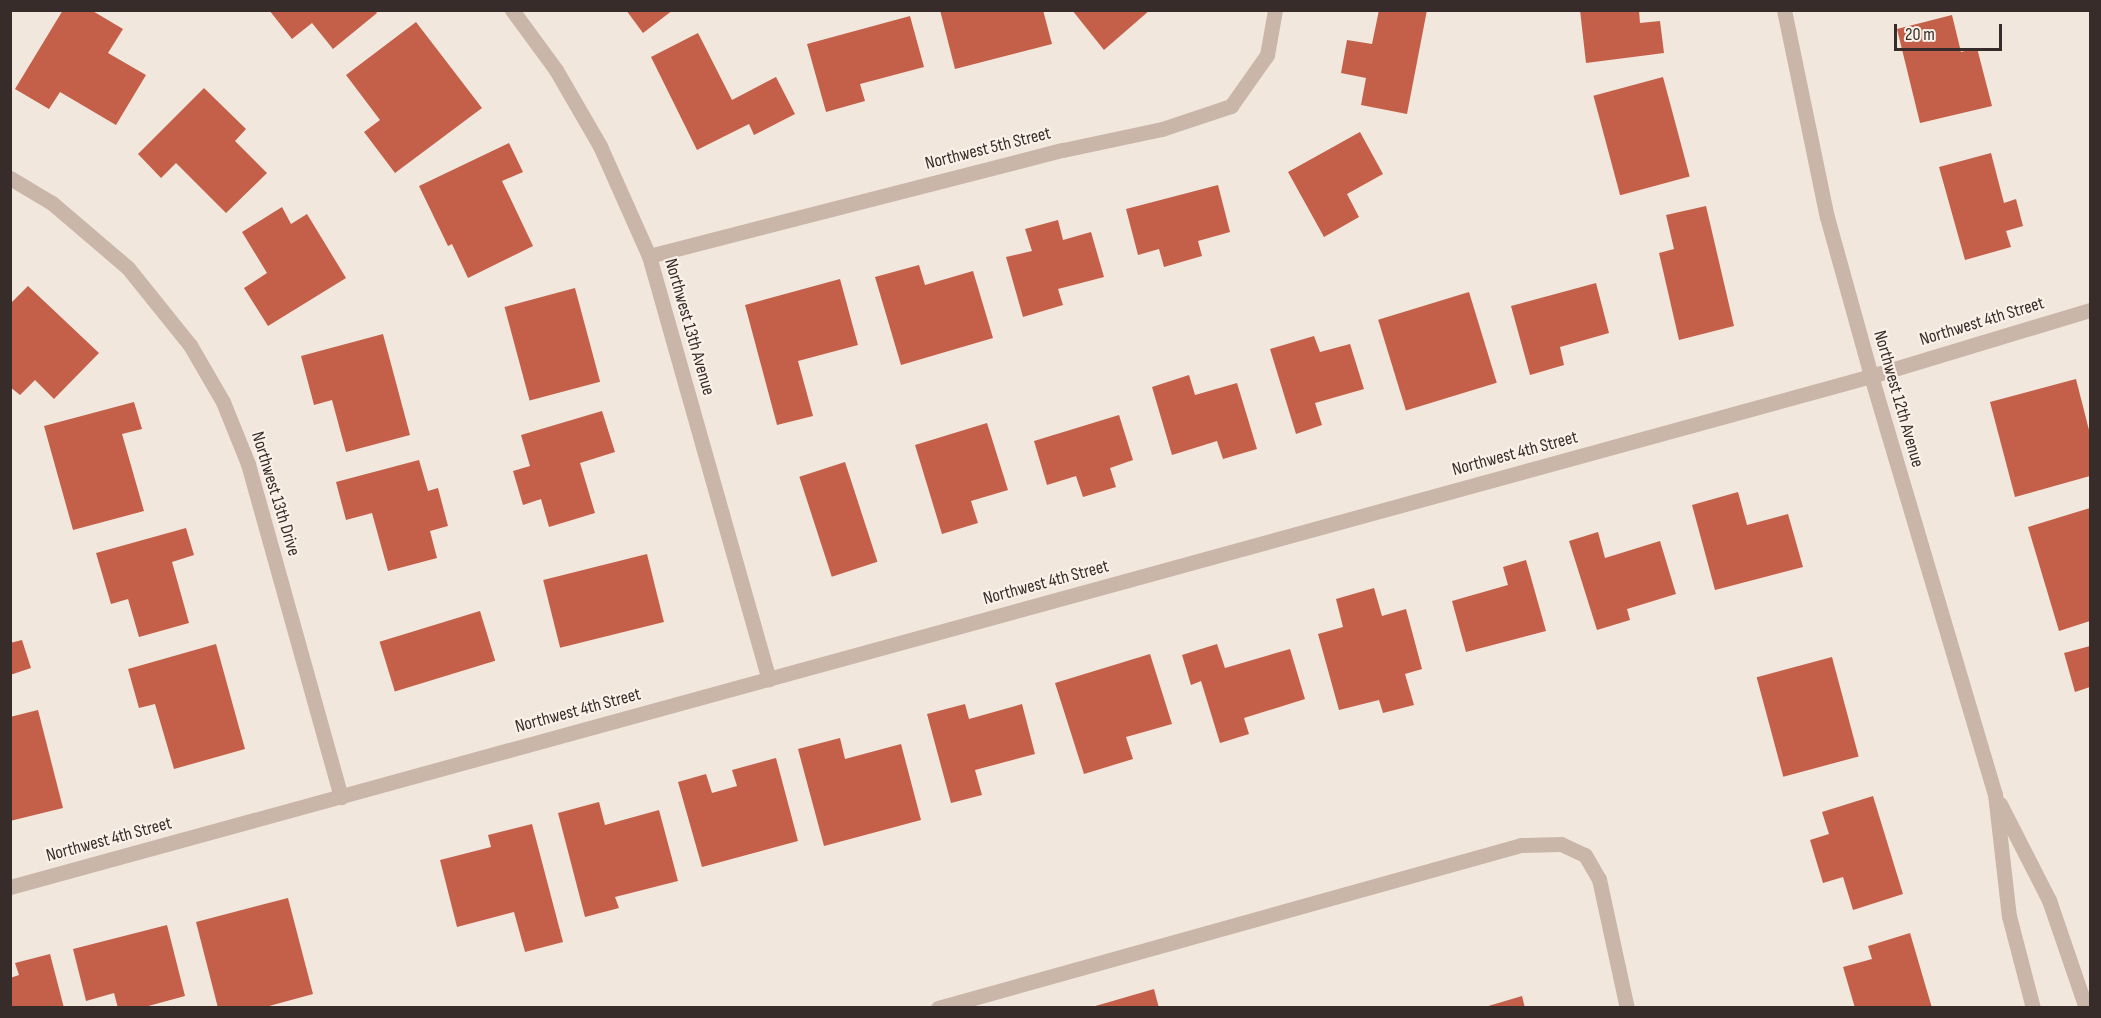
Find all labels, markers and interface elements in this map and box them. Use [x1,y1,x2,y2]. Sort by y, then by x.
scale bar [1897,12,2005,50]
text: 20 m [1905,24,1935,45]
street label: Northwest 5th Street [923,123,1053,175]
street label: Northwest 13th Avenue [659,256,719,398]
street label: Northwest 4th Street [1917,293,2047,351]
street label: Northwest 12th Avenue [1868,328,1928,470]
street label: Northwest 4th Street [1450,427,1580,481]
street label: Northwest 13th Drive [246,429,304,559]
street label: Northwest 4th Street [981,556,1111,610]
street label: Northwest 4th Street [513,684,643,738]
street label: Northwest 4th Street [44,813,174,867]

